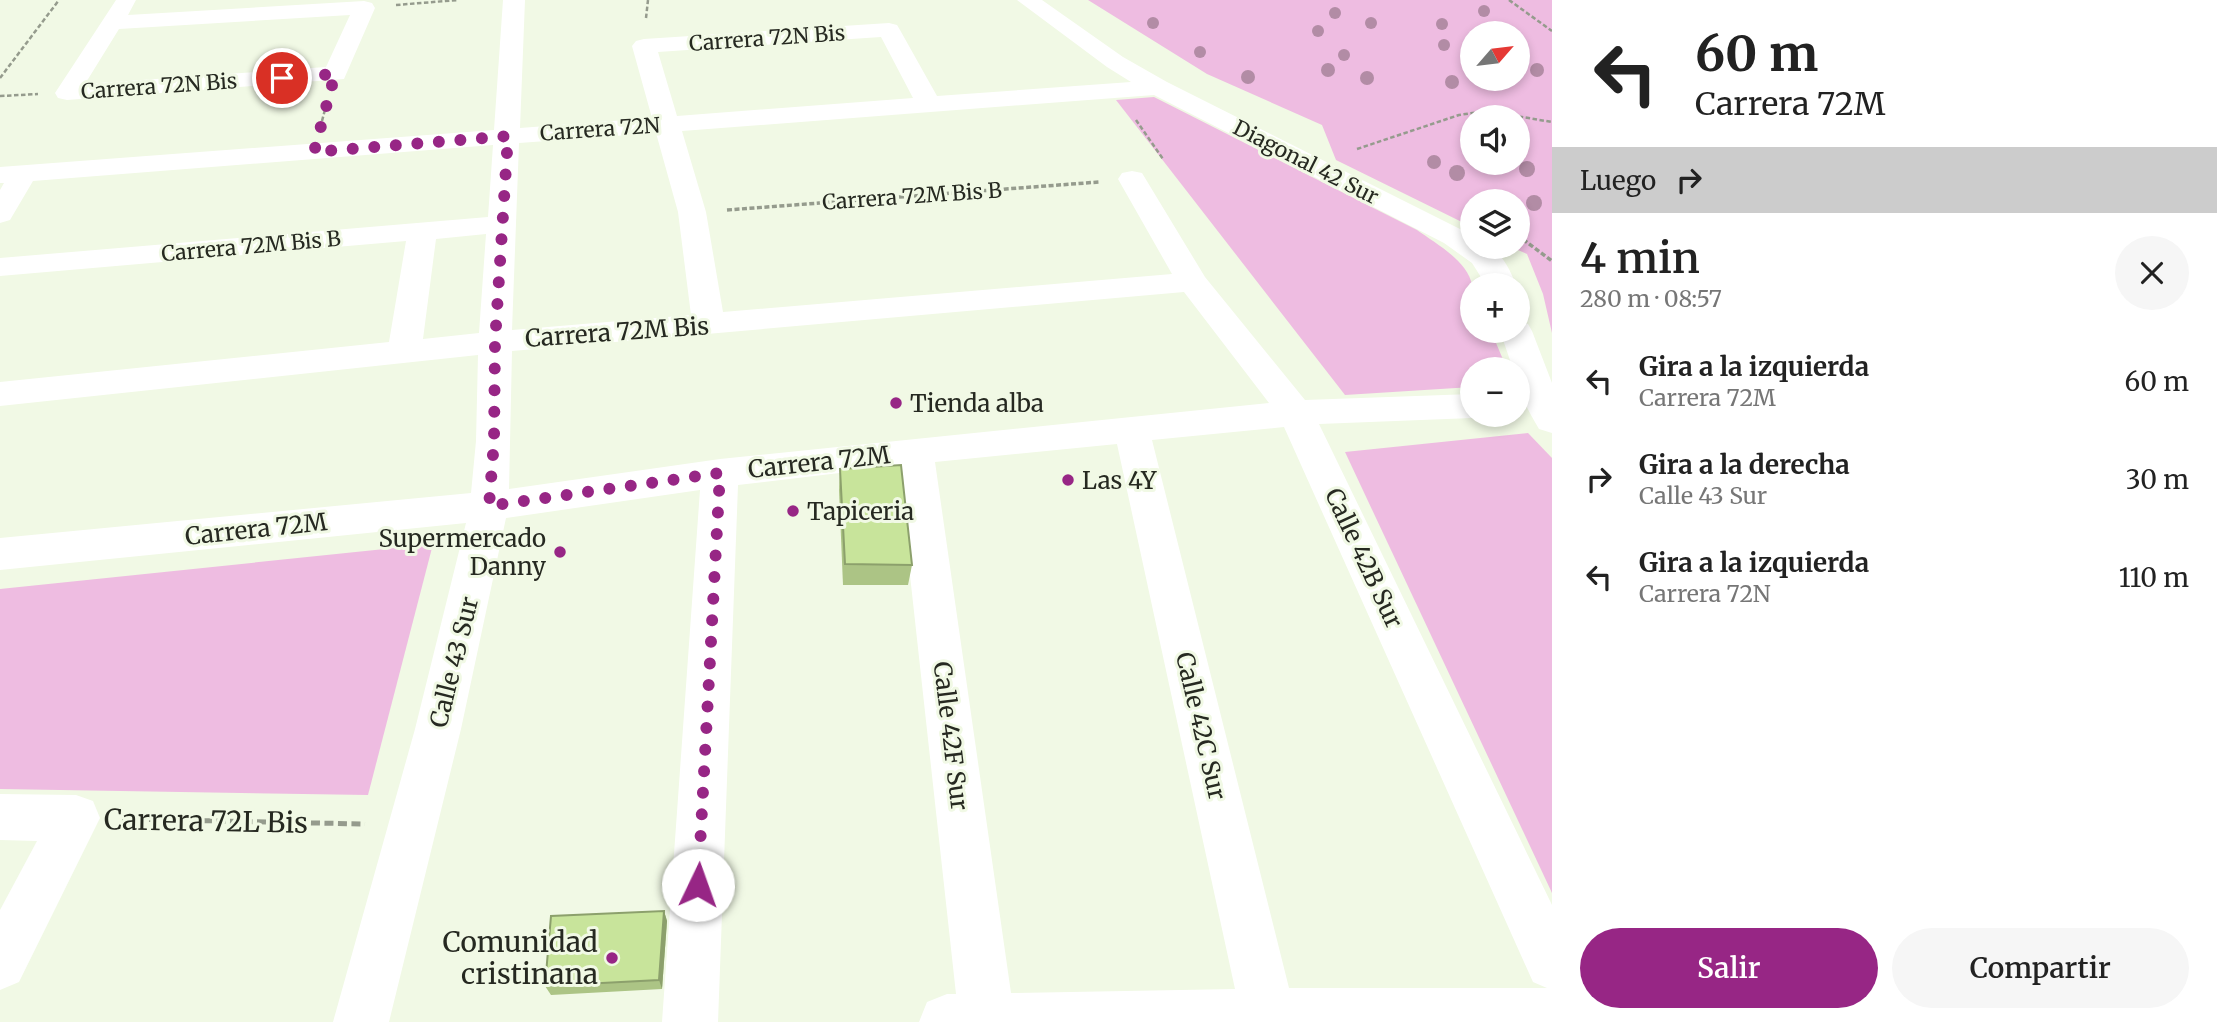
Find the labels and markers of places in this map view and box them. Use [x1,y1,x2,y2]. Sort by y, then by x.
pin [252,48,312,108]
place label: Tienda alba [910,388,1044,419]
marker: Tienda alba [888,395,904,411]
place label: Las 4Y [1082,465,1157,496]
marker: Las 4Y [1060,472,1076,488]
place label: Tapiceria [807,496,914,527]
marker: Tapiceria [785,503,801,519]
place label: Supermercado Danny [378,523,546,582]
marker: Supermercado Danny [552,544,568,560]
place label: Comunidad cristinana [443,924,598,992]
marker: Comunidad cristinana [604,950,620,966]

